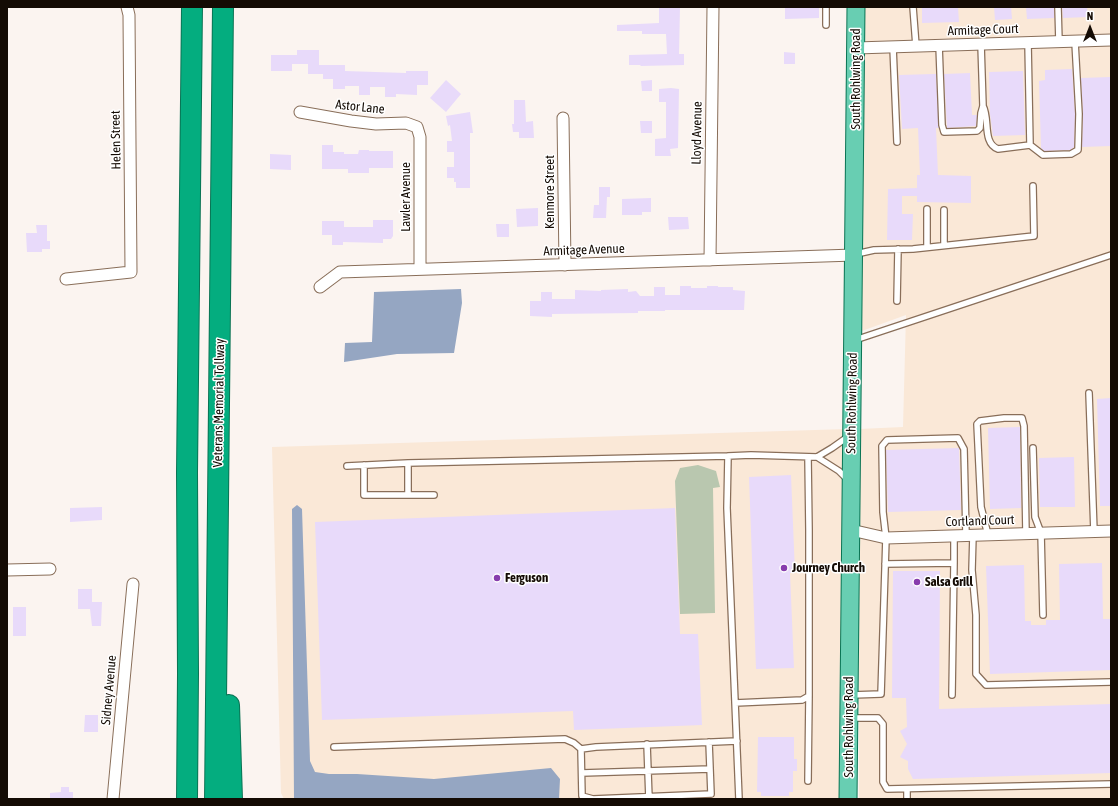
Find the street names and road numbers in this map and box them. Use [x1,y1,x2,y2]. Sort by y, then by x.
street label: Armitage Court [947,21,1019,39]
street label: South Rohlwing Road [848,28,864,130]
street label: Astor Lane [335,97,385,117]
street label: Lloyd Avenue [689,101,705,165]
street label: Helen Street [108,110,124,170]
street label: Kenmore Street [542,155,558,229]
street label: Lawler Avenue [398,162,414,232]
street label: Armitage Avenue [543,241,625,259]
street label: Veterans Memorial Tollway [210,339,228,467]
street label: South Rohlwing Road [843,352,861,454]
street label: Cortland Court [945,512,1015,530]
street label: Sidney Avenue [98,655,120,725]
street label: South Rohlwing Road [841,676,857,778]

